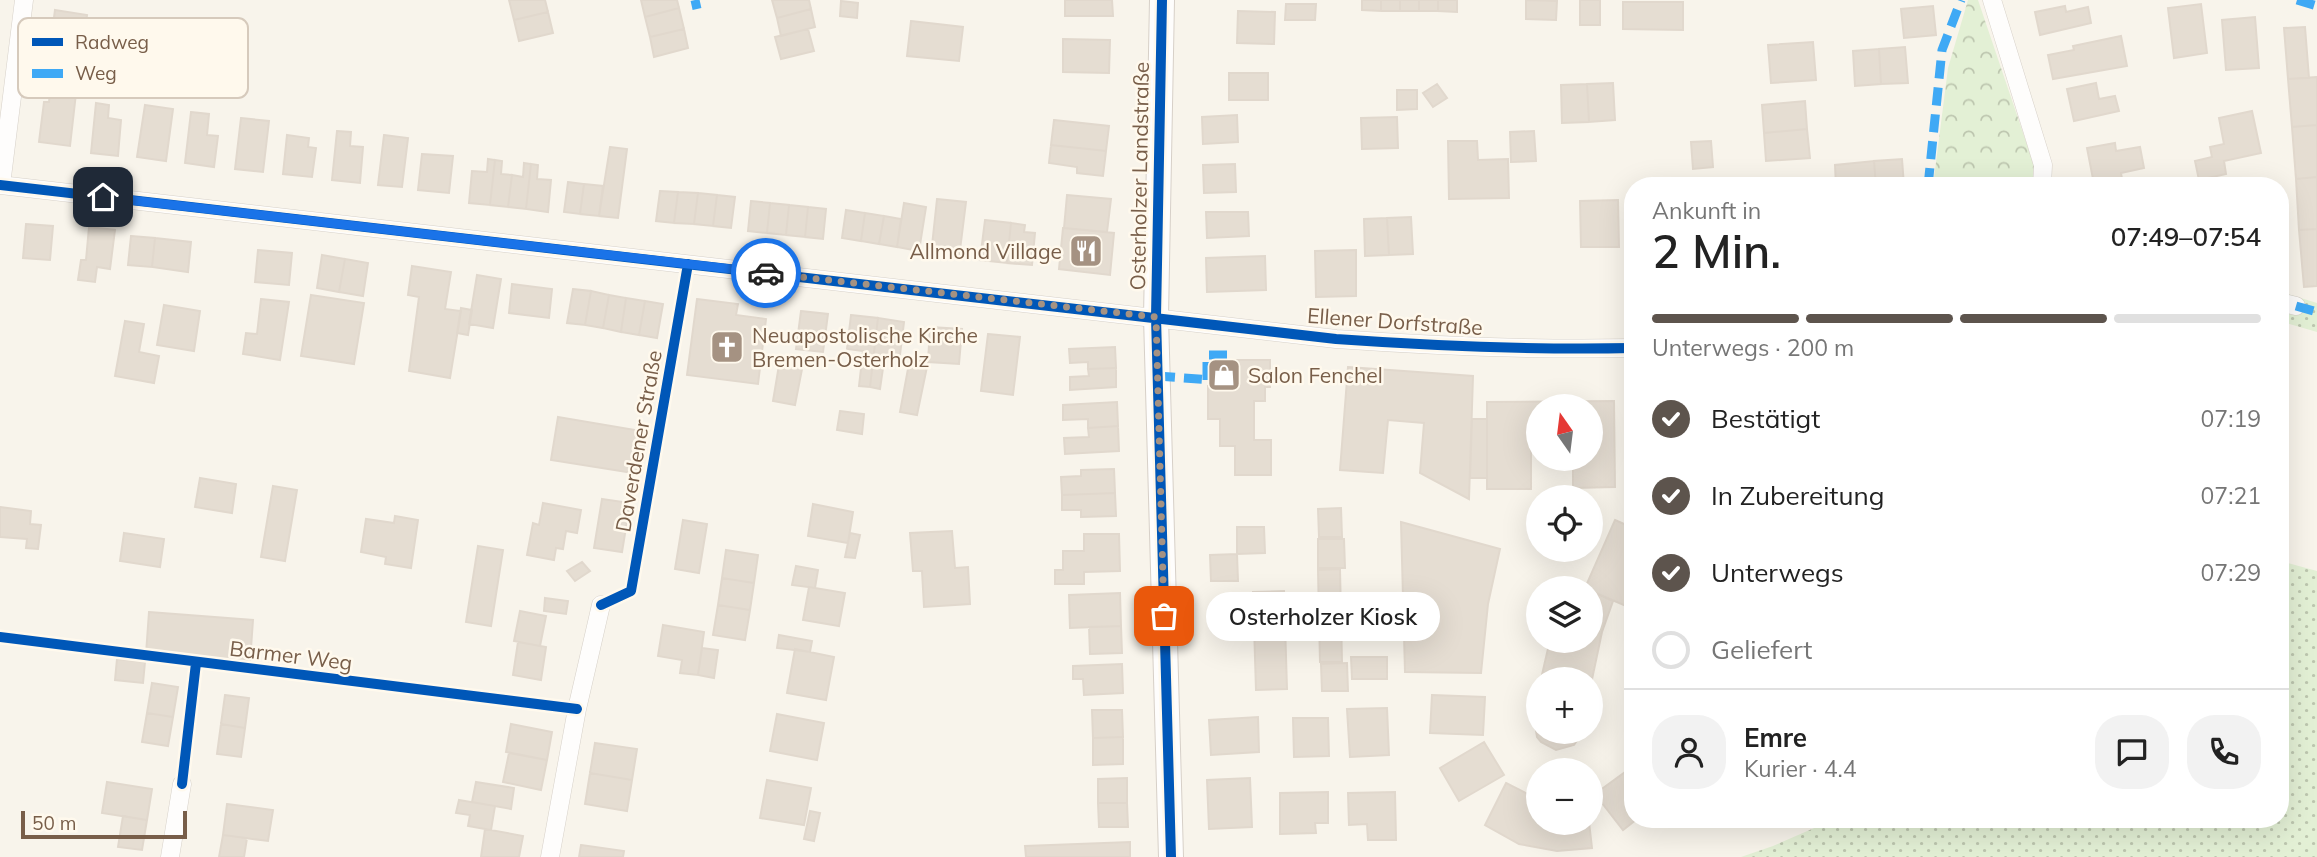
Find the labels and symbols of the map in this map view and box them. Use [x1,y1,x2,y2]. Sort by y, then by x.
legend [18,18,248,98]
text: Radweg [75,30,149,54]
text: Weg [75,61,117,85]
street label: Osterholzer Landstraße [1124,61,1154,291]
pin [73,167,133,227]
restaurant icon: Allmond Village [1067,232,1105,270]
courier [731,238,801,308]
place label: Allmond Village [909,238,1062,264]
street label: Ellener Dorfstraße [1306,302,1484,340]
place label: Neuapostolische Kirche Bremen-Osterholz [752,322,978,372]
church icon: Neuapostolische Kirche Bremen-Osterholz [708,328,746,366]
street label: Daverdener Straße [609,348,667,534]
shop icon: Salon Fenchel [1205,356,1243,394]
place label: Salon Fenchel [1248,362,1383,388]
north arrow [1526,394,1603,471]
pin [1134,586,1194,646]
callout: Osterholzer Kiosk [1206,592,1440,640]
street label: Barmer Weg [228,635,354,675]
scale bar [21,808,187,840]

